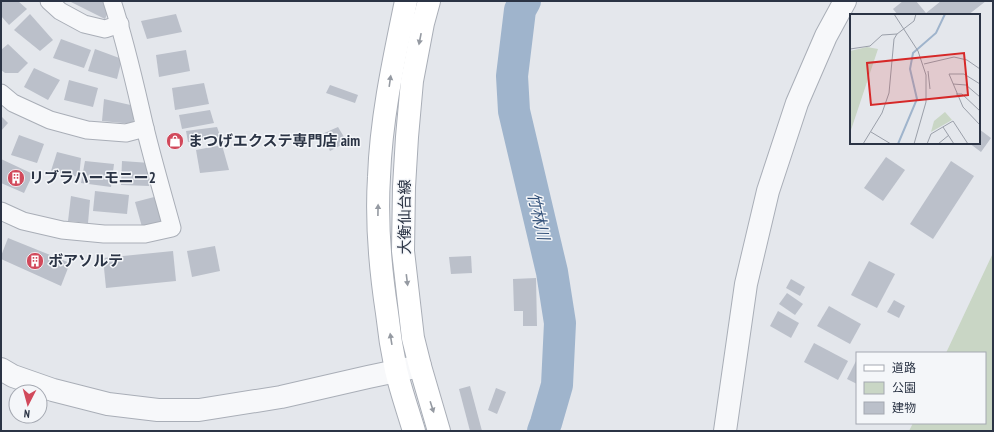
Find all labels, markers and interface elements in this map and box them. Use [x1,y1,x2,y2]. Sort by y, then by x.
inset map [850,14,980,144]
one-way arrow [417,33,423,45]
one-way arrow [387,74,393,87]
shop icon: まつげエクステ専門店 aim [165,131,185,151]
place label: まつげエクステ専門店 aim [188,131,360,150]
building icon: リブラハーモニー2 [6,168,26,188]
place label: リブラハーモニー2 [29,168,156,187]
street label: 大衡仙台線 [395,179,414,255]
water label: 竹林川 [524,190,555,244]
one-way arrow [375,203,381,216]
building icon: ボアソルテ [25,251,45,271]
place label: ボアソルテ [48,251,123,270]
one-way arrow [403,274,410,286]
one-way arrow [387,333,393,345]
legend [856,352,986,424]
text: 道路 [892,360,916,375]
text: 公園 [892,380,916,395]
north arrow [8,384,48,424]
text: 建物 [892,400,916,415]
one-way arrow [429,401,435,413]
text: N [23,407,31,421]

